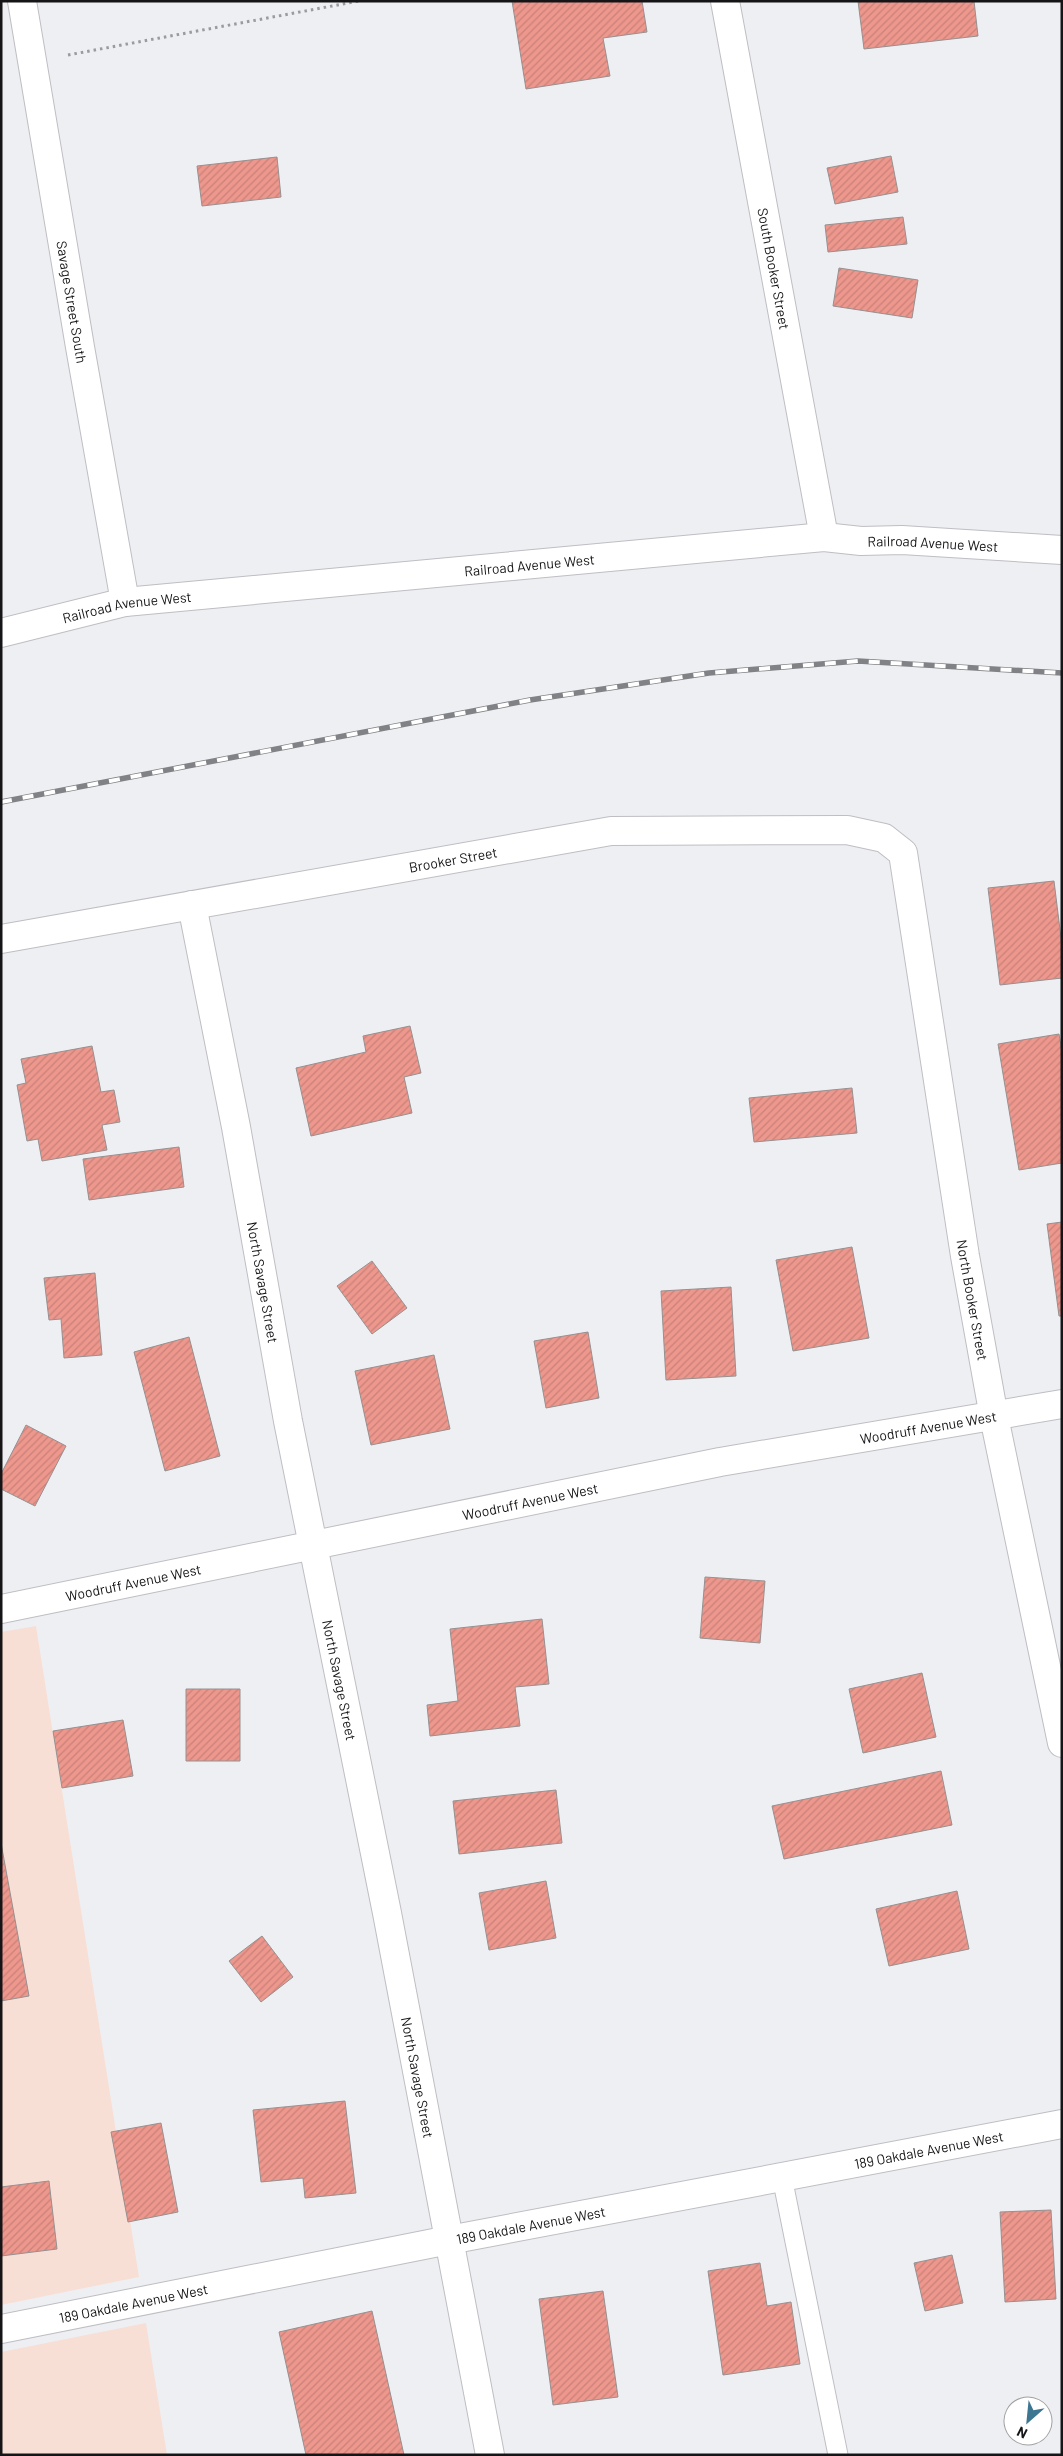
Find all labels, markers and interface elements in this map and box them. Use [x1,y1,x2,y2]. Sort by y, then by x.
street label: South Booker Street [755,206,794,331]
street label: Savage Street South [54,239,91,364]
street label: Railroad Avenue West [867,531,999,554]
street label: Railroad Avenue West [463,550,595,579]
street label: Railroad Avenue West [61,587,192,626]
street label: Brooker Street [407,843,499,875]
street label: North Savage Street [244,1220,283,1344]
street label: North Booker Street [954,1238,992,1362]
street label: Woodruff Avenue West [859,1407,998,1447]
street label: Woodruff Avenue West [461,1479,599,1523]
street label: Woodruff Avenue West [64,1560,203,1604]
street label: North Savage Street [320,1618,361,1742]
street label: North Savage Street [398,2015,438,2139]
street label: 189 Oakdale Avenue West [853,2127,1005,2172]
street label: 189 Oakdale Avenue West [455,2202,607,2247]
street label: 189 Oakdale Avenue West [58,2280,209,2326]
north arrow [1003,2396,1053,2446]
text: N [1014,2423,1030,2443]

